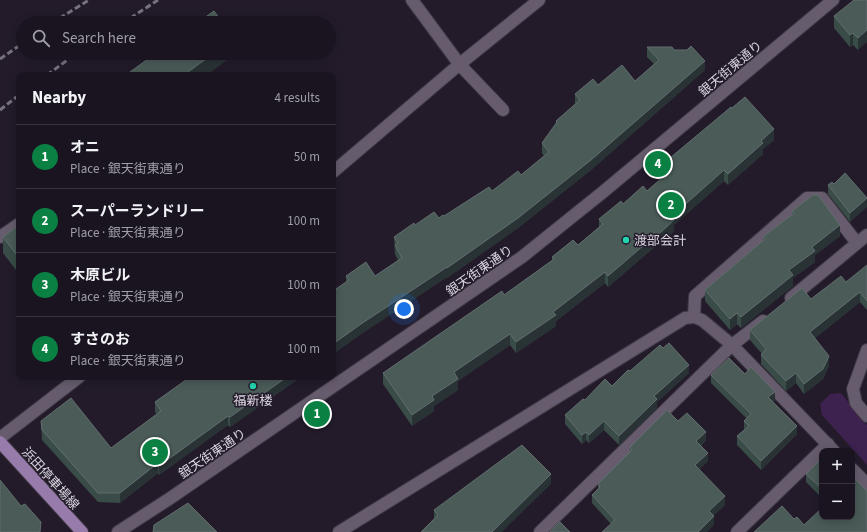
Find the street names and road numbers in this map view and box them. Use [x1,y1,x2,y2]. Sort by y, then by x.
street label: 銀天街東通り [695,37,766,101]
street label: 銀天街東通り [442,241,517,301]
street label: 銀天街東通り [175,425,250,483]
street label: 浜田停車場線 [17,444,83,514]

